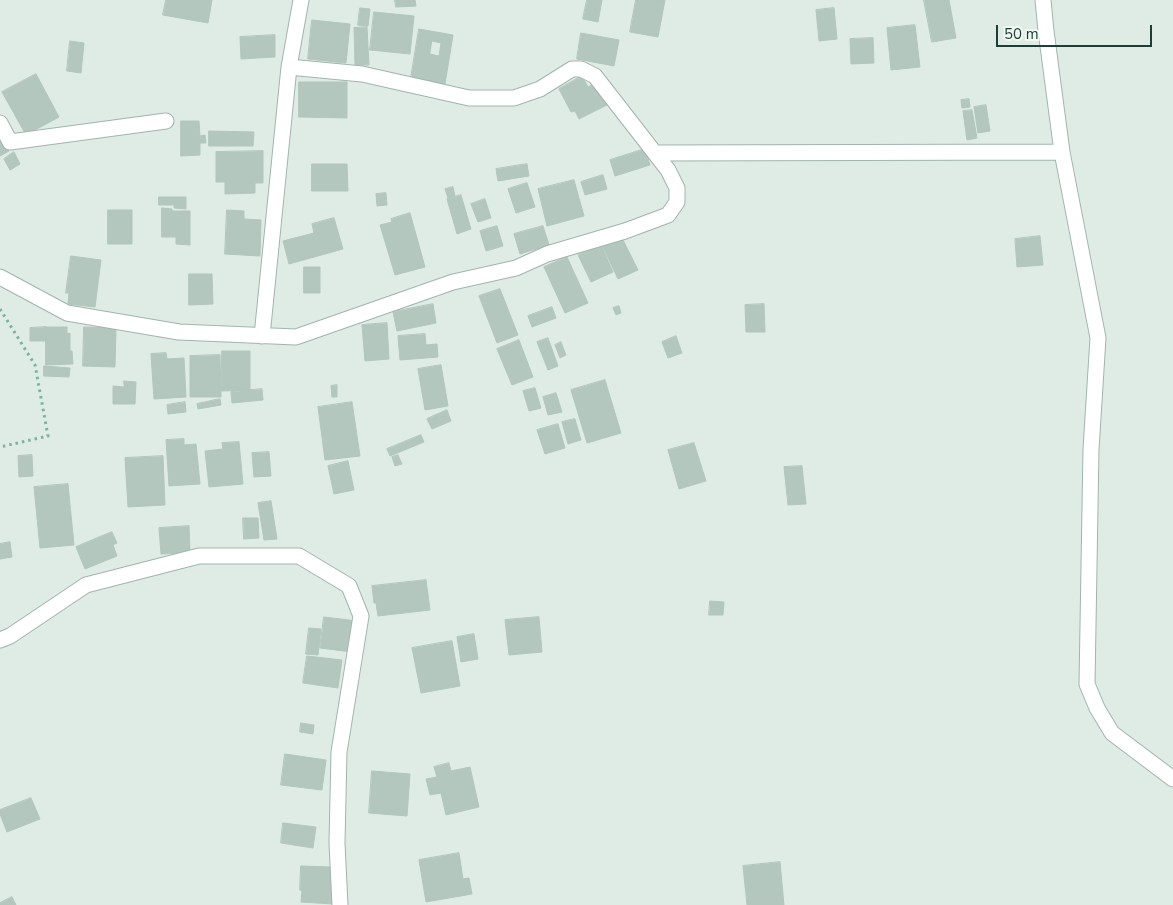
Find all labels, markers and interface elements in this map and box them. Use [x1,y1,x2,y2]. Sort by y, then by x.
scale bar [998,15,1154,47]
text: 50 m [1004,24,1039,44]

